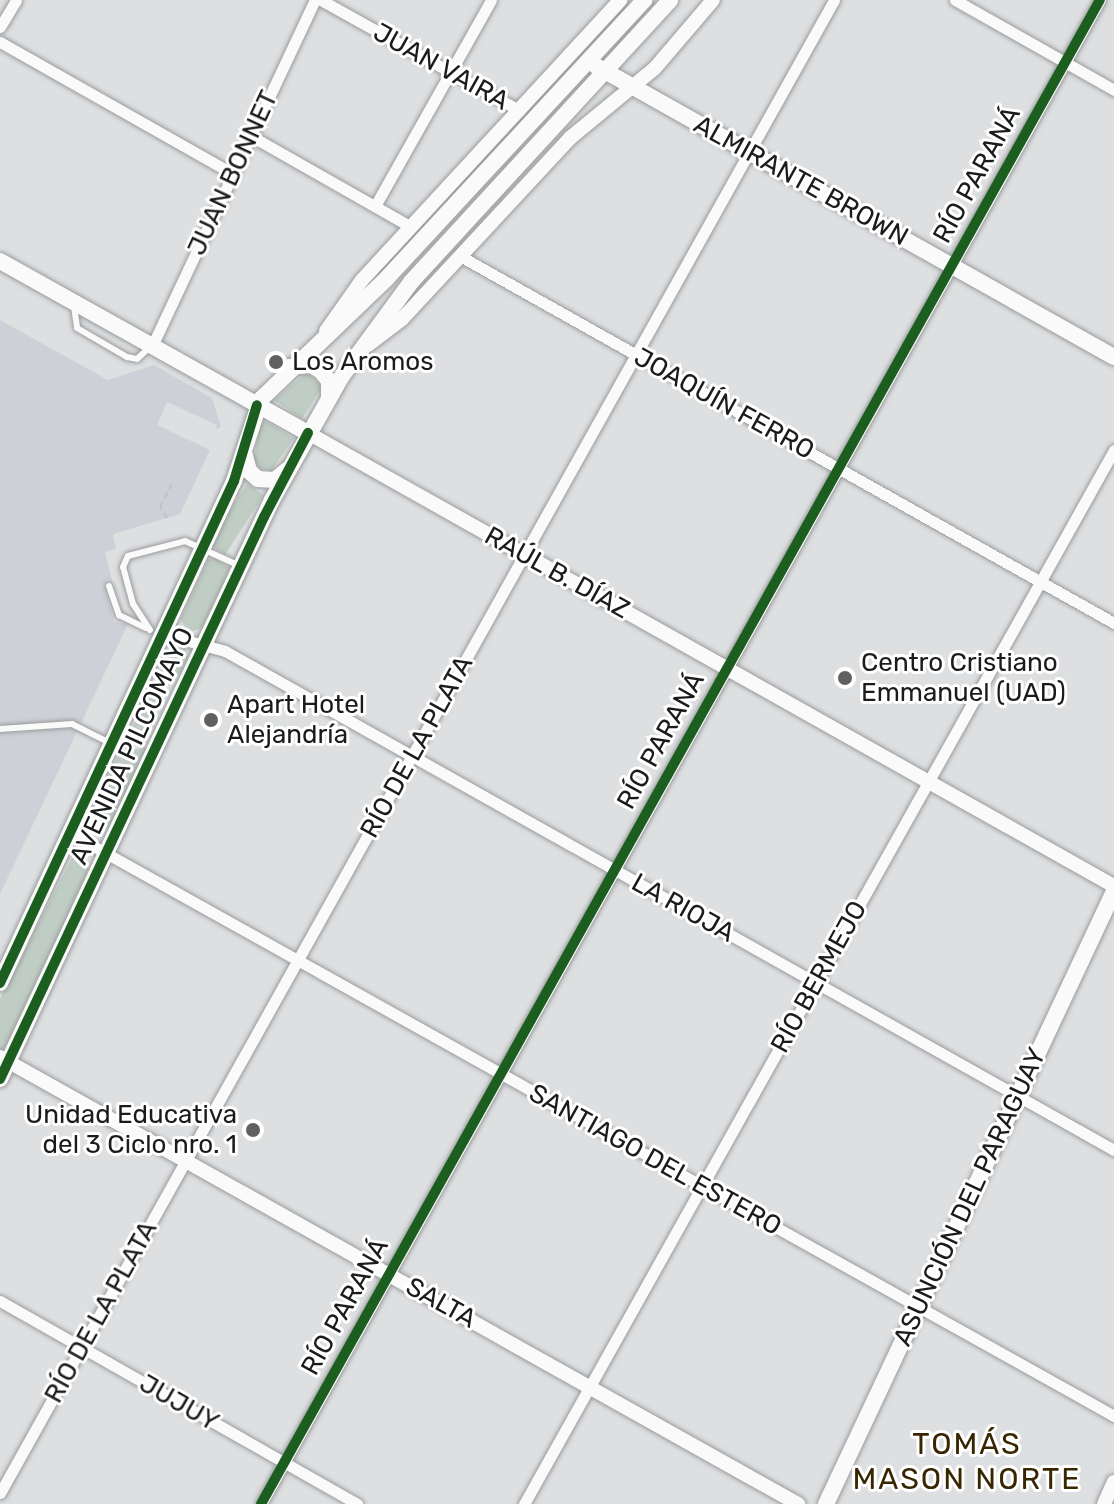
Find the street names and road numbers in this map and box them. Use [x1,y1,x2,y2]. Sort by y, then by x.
street label: JUAN VAIRA [367,17,515,117]
street label: JUAN BONNET [181,86,285,260]
street label: RÍO PARANÁ [927,101,1027,249]
street label: ALMIRANTE BROWN [688,109,914,253]
street label: JOAQUÍN FERRO [629,342,819,466]
street label: RAÚL B. DÍAZ [479,520,635,626]
street label: AVENIDA PILCOMAYO [63,622,201,870]
street label: RÍO DE LA PLATA [354,650,480,844]
street label: RÍO PARANÁ [611,667,711,815]
street label: LA RIOJA [626,867,740,949]
street label: RÍO BERMEJO [764,896,874,1058]
street label: ASUNCIÓN DEL PARAGUAY [887,1043,1053,1351]
street label: SANTIAGO DEL ESTERO [523,1077,787,1243]
street label: RÍO DE LA PLATA [38,1215,164,1409]
street label: RÍO PARANÁ [295,1233,395,1381]
street label: SALTA [400,1271,482,1335]
street label: JUJUY [134,1368,224,1438]

